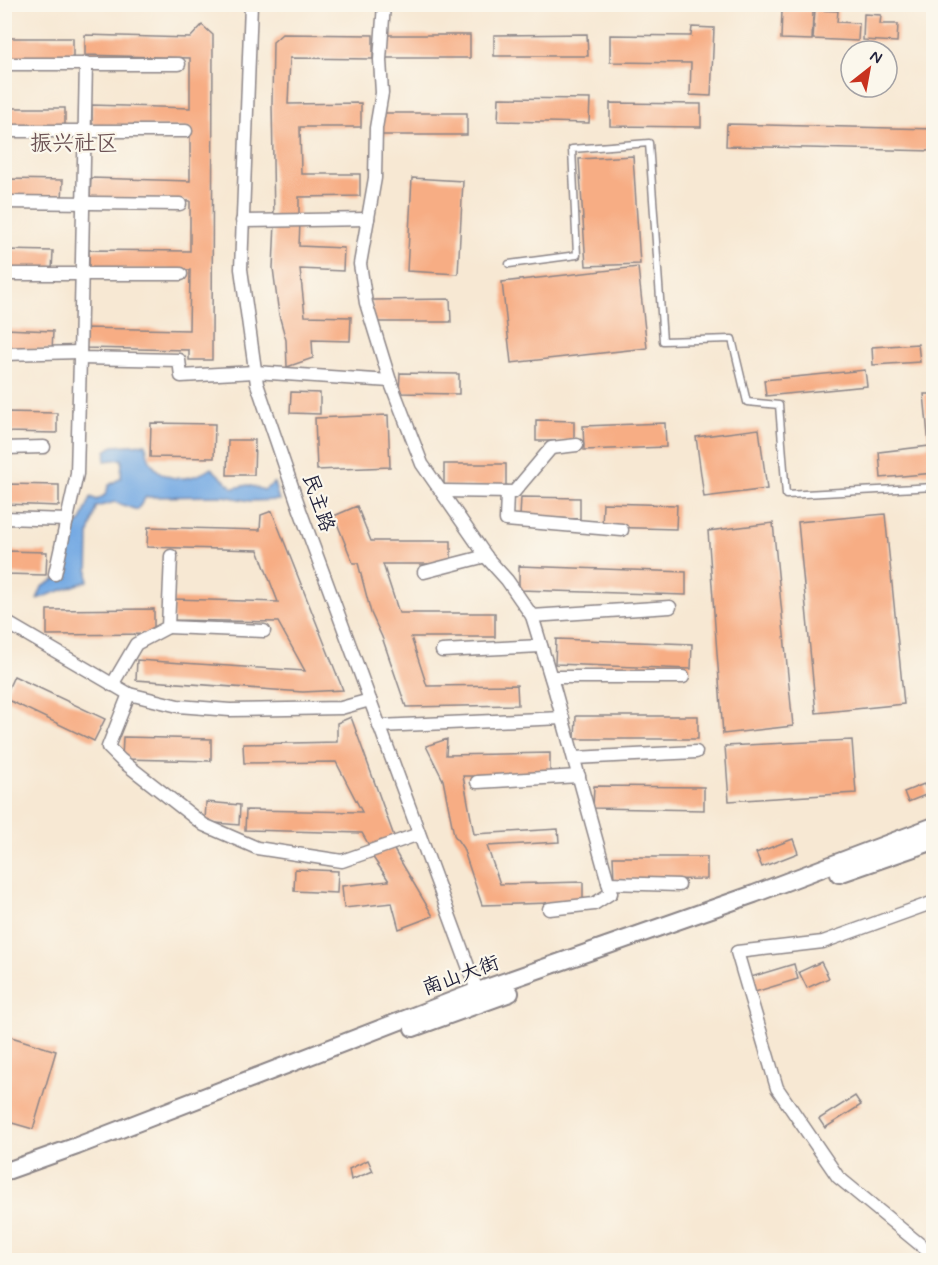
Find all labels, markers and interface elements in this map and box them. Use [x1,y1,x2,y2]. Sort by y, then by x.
north arrow [839,39,899,99]
text: N [866,46,886,69]
district label: 振兴社区 [30,130,118,158]
street label: 民主路 [295,470,341,537]
street label: 南山大街 [419,950,503,1002]

